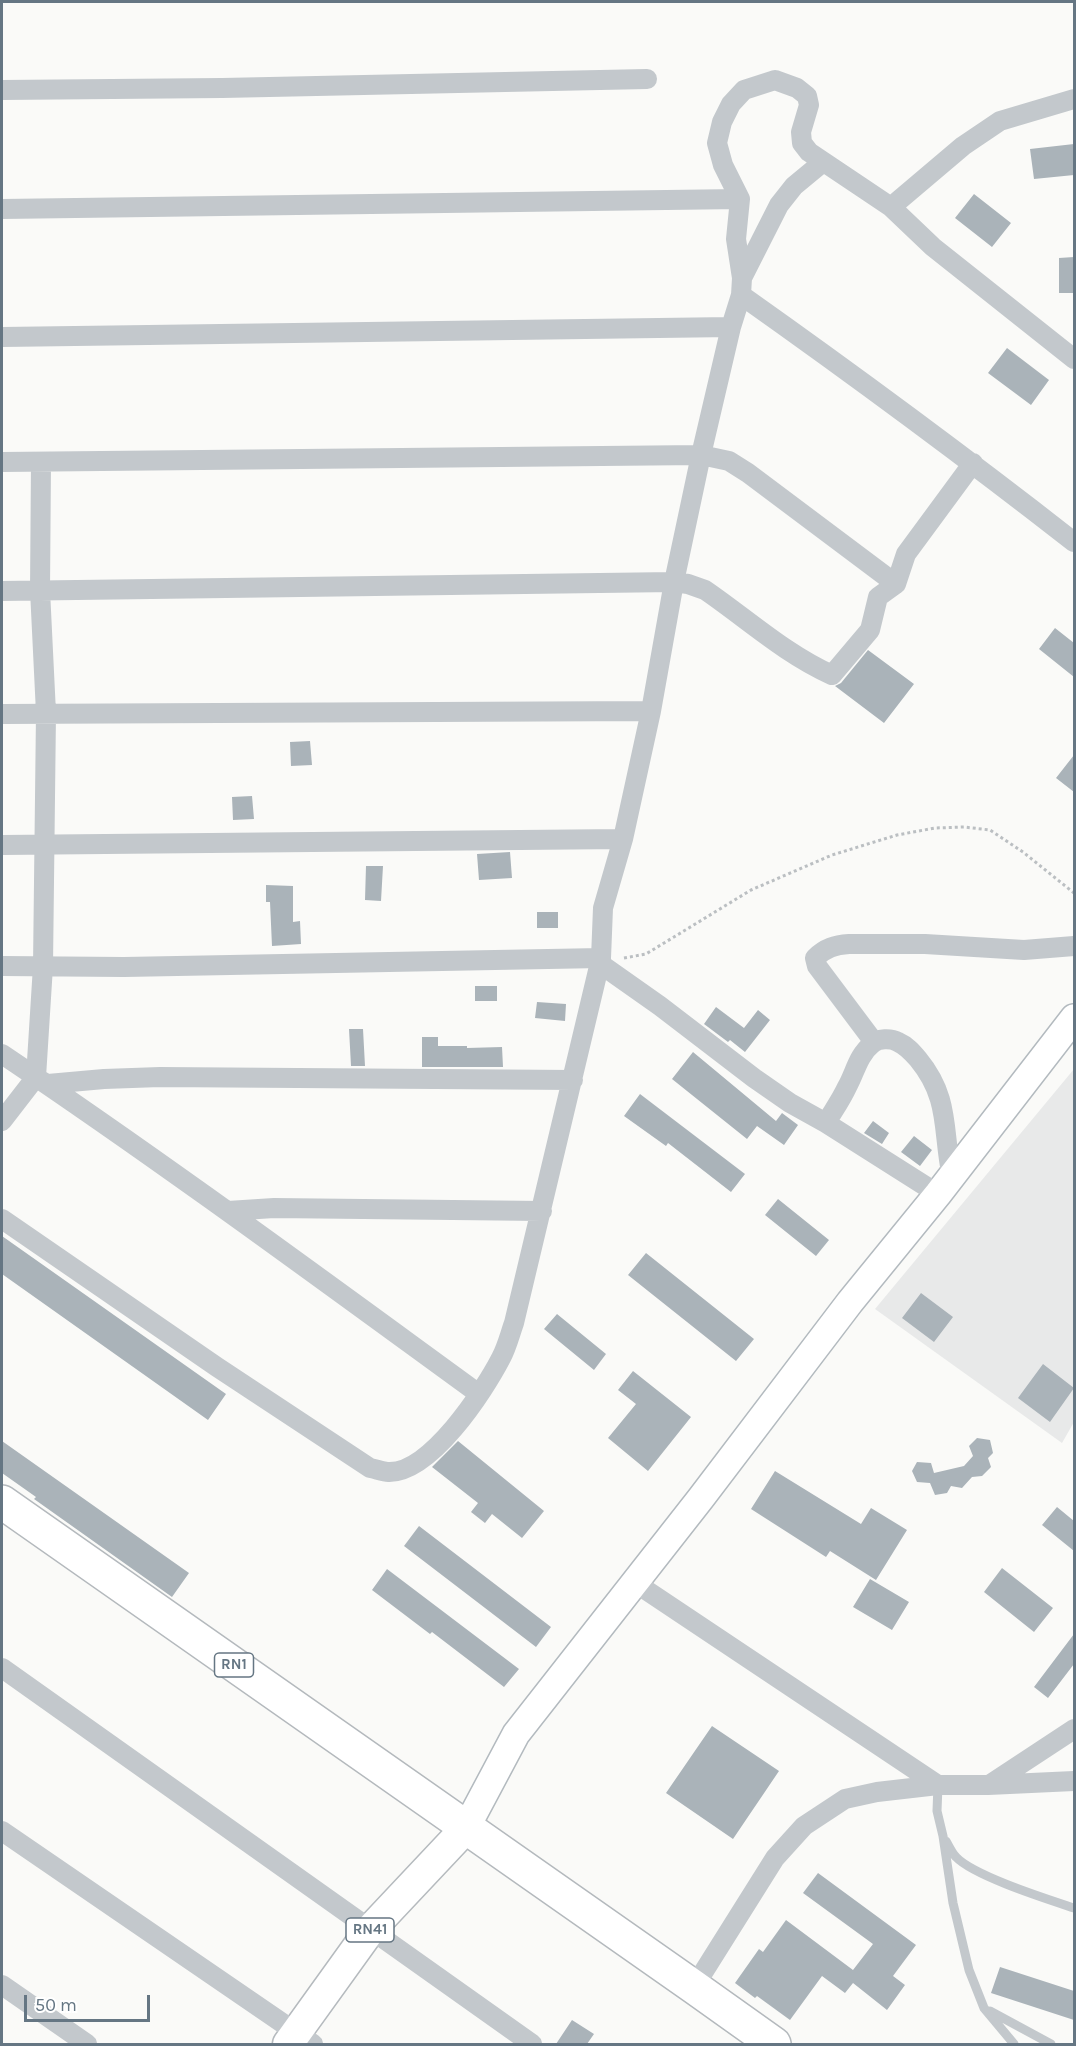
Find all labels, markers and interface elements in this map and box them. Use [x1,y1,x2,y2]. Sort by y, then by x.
road number: RN1 [214,1653,254,1677]
road number: RN41 [346,1918,394,1942]
scale bar [27,1983,153,2021]
text: 50 m [35,1994,77,2016]

